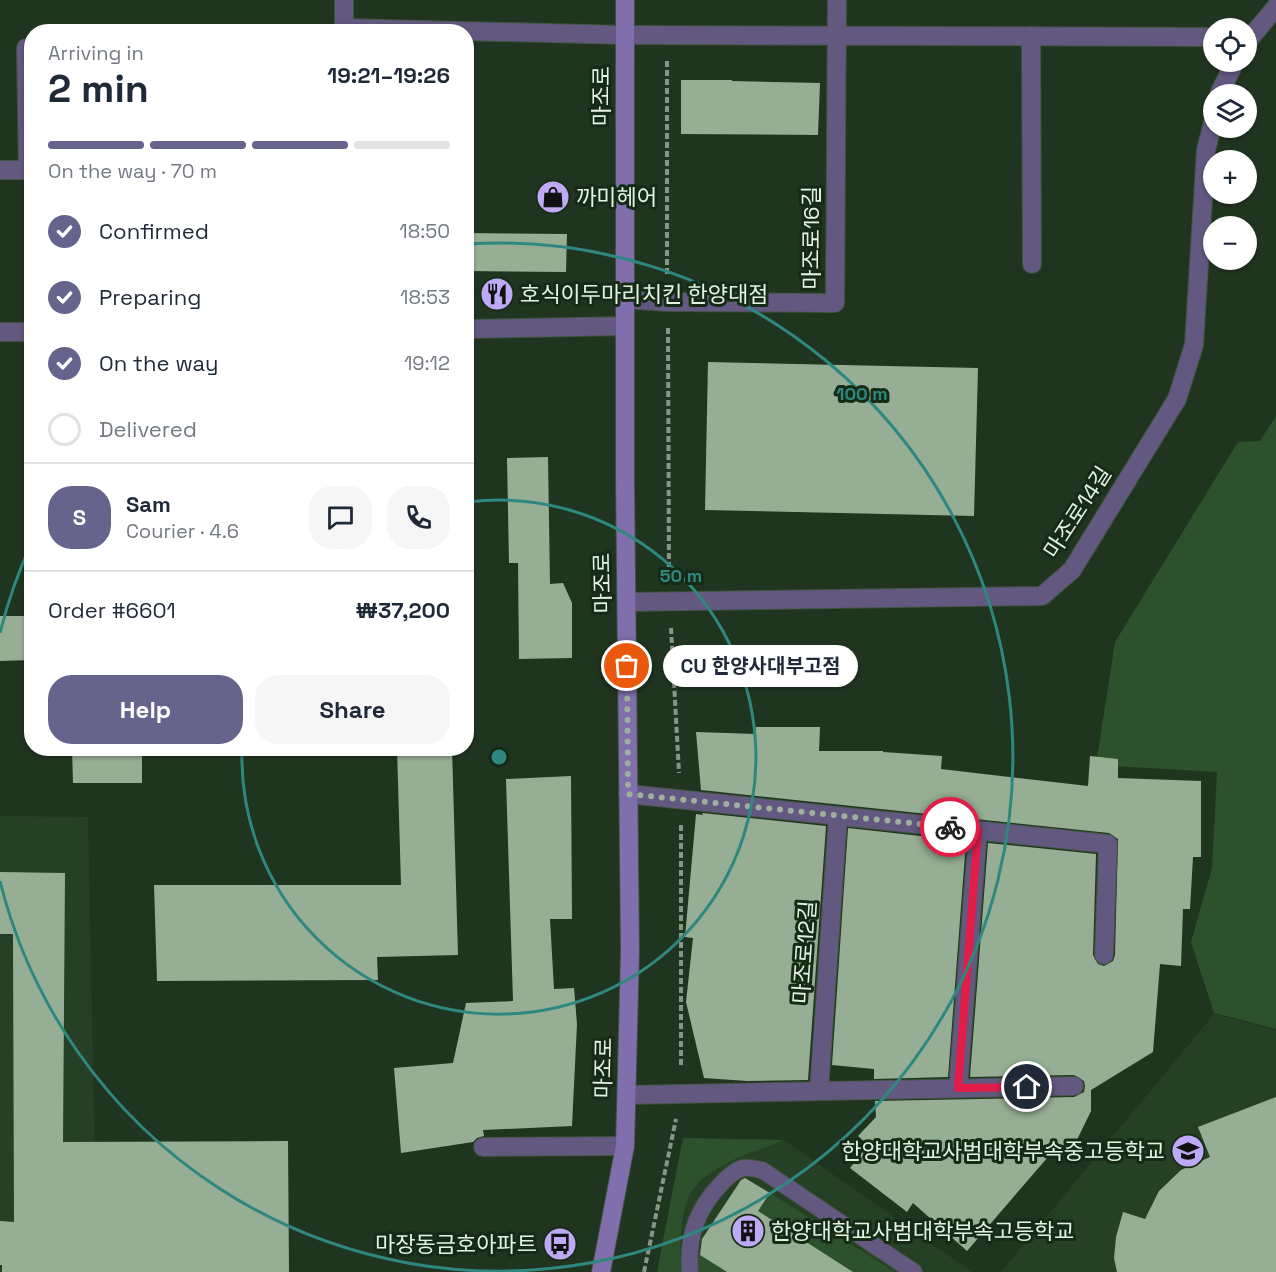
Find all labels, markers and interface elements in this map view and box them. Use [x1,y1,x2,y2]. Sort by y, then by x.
map controls [1203,18,1257,270]
button: locate [1203,18,1257,72]
text: Arriving in [48,40,144,66]
text: 19:21–19:26 [327,61,450,89]
text: 2 min [48,64,149,113]
street label: 마조로 [587,66,615,126]
button: layers [1203,84,1257,138]
button: + [1203,150,1257,204]
text: On the way · 70 m [48,158,217,184]
shop icon: 까미헤어 [535,179,571,215]
place label: 까미헤어 [576,183,657,211]
street label: 마조로16길 [797,186,825,290]
icon: check [48,215,81,248]
button: − [1203,216,1257,270]
text: Confirmed [99,217,209,245]
text: 18:50 [399,218,450,244]
restaurant icon: 호식이두마리치킨 한양대점 [479,276,515,312]
place label: 호식이두마리치킨 한양대점 [520,280,769,308]
icon: check [48,281,81,314]
text: Preparing [99,283,201,311]
text: 18:53 [400,284,450,310]
icon: check [48,347,81,380]
text: On the way [99,349,218,377]
text: 19:12 [404,350,450,376]
text: 100 m [836,382,888,405]
text: Delivered [99,415,197,443]
street label: 마조로14길 [1037,461,1117,563]
button: chat [309,486,372,549]
button: phone [387,486,450,549]
text: Sam [126,490,171,518]
text: S [73,503,86,531]
text: Courier · 4.6 [126,518,239,544]
street label: 마조로 [587,552,617,614]
text: 50 m [660,564,702,587]
text: Order #6601 [48,596,176,624]
text: ₩37,200 [355,596,450,624]
pin [601,640,652,691]
callout: CU 한양사대부고점 [663,645,858,687]
icon: bag [610,649,643,682]
text: CU 한양사대부고점 [680,653,841,679]
button: Help [48,675,243,744]
button: Share [255,675,450,744]
centre of rings [489,747,509,767]
courier [920,797,980,857]
icon: bike [934,811,967,844]
street label: 마조로12길 [786,899,822,1005]
street label: 마조로 [588,1037,618,1099]
pin [1001,1061,1052,1112]
icon: home [1010,1070,1043,1103]
school or university icon: 한양대학교사범대학부속중고등학교 [1170,1133,1206,1169]
place label: 한양대학교사범대학부속중고등학교 [841,1137,1165,1165]
building icon: 한양대학교사범대학부속고등학교 [730,1213,766,1249]
place label: 한양대학교사범대학부속고등학교 [771,1217,1075,1245]
bus stop icon: 마장동금호아파트 [542,1226,578,1262]
place label: 마장동금호아파트 [375,1230,537,1258]

